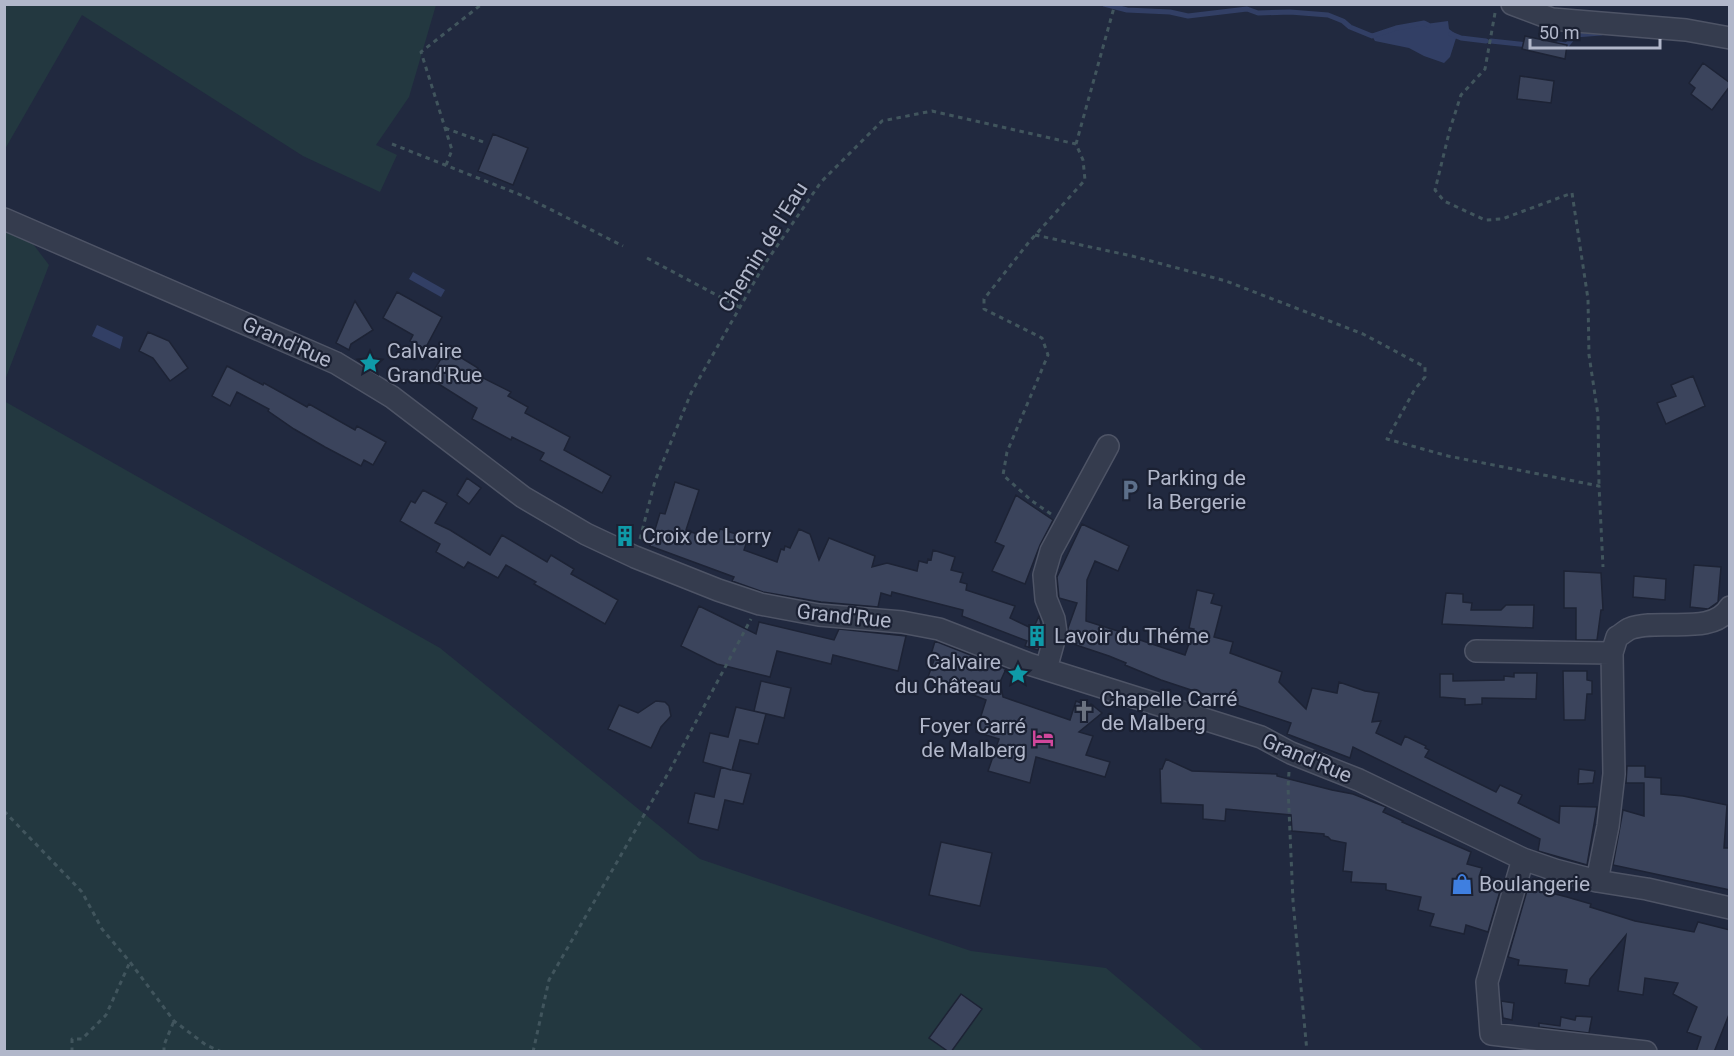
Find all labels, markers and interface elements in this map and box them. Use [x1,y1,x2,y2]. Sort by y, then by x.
scale bar [1530,12,1660,50]
text: 50 m [1539,22,1579,43]
street label: Chemin de l'Eau [713,178,813,316]
street label: Grand'Rue [239,312,335,372]
place label: Calvaire Grand'Rue [387,339,482,387]
place icon: Calvaire Grand'Rue [358,351,382,375]
place label: Parking de la Bergerie [1147,466,1246,514]
parking icon: Parking de la Bergerie [1118,478,1142,502]
building icon: Croix de Lorry [613,524,637,548]
place label: Croix de Lorry [642,524,771,548]
street label: Grand'Rue [795,599,893,633]
building icon: Lavoir du Théme [1025,624,1049,648]
place label: Lavoir du Théme [1054,624,1209,648]
place label: Calvaire du Château [895,650,1001,698]
place icon: Calvaire du Château [1006,662,1030,686]
place label: Chapelle Carré de Malberg [1101,687,1237,735]
church icon: Chapelle Carré de Malberg [1072,699,1096,723]
place label: Foyer Carré de Malberg [919,714,1026,762]
hotel icon: Foyer Carré de Malberg [1031,726,1055,750]
street label: Grand'Rue [1258,728,1356,788]
shop icon: Boulangerie [1450,872,1474,896]
place label: Boulangerie [1479,872,1590,896]

